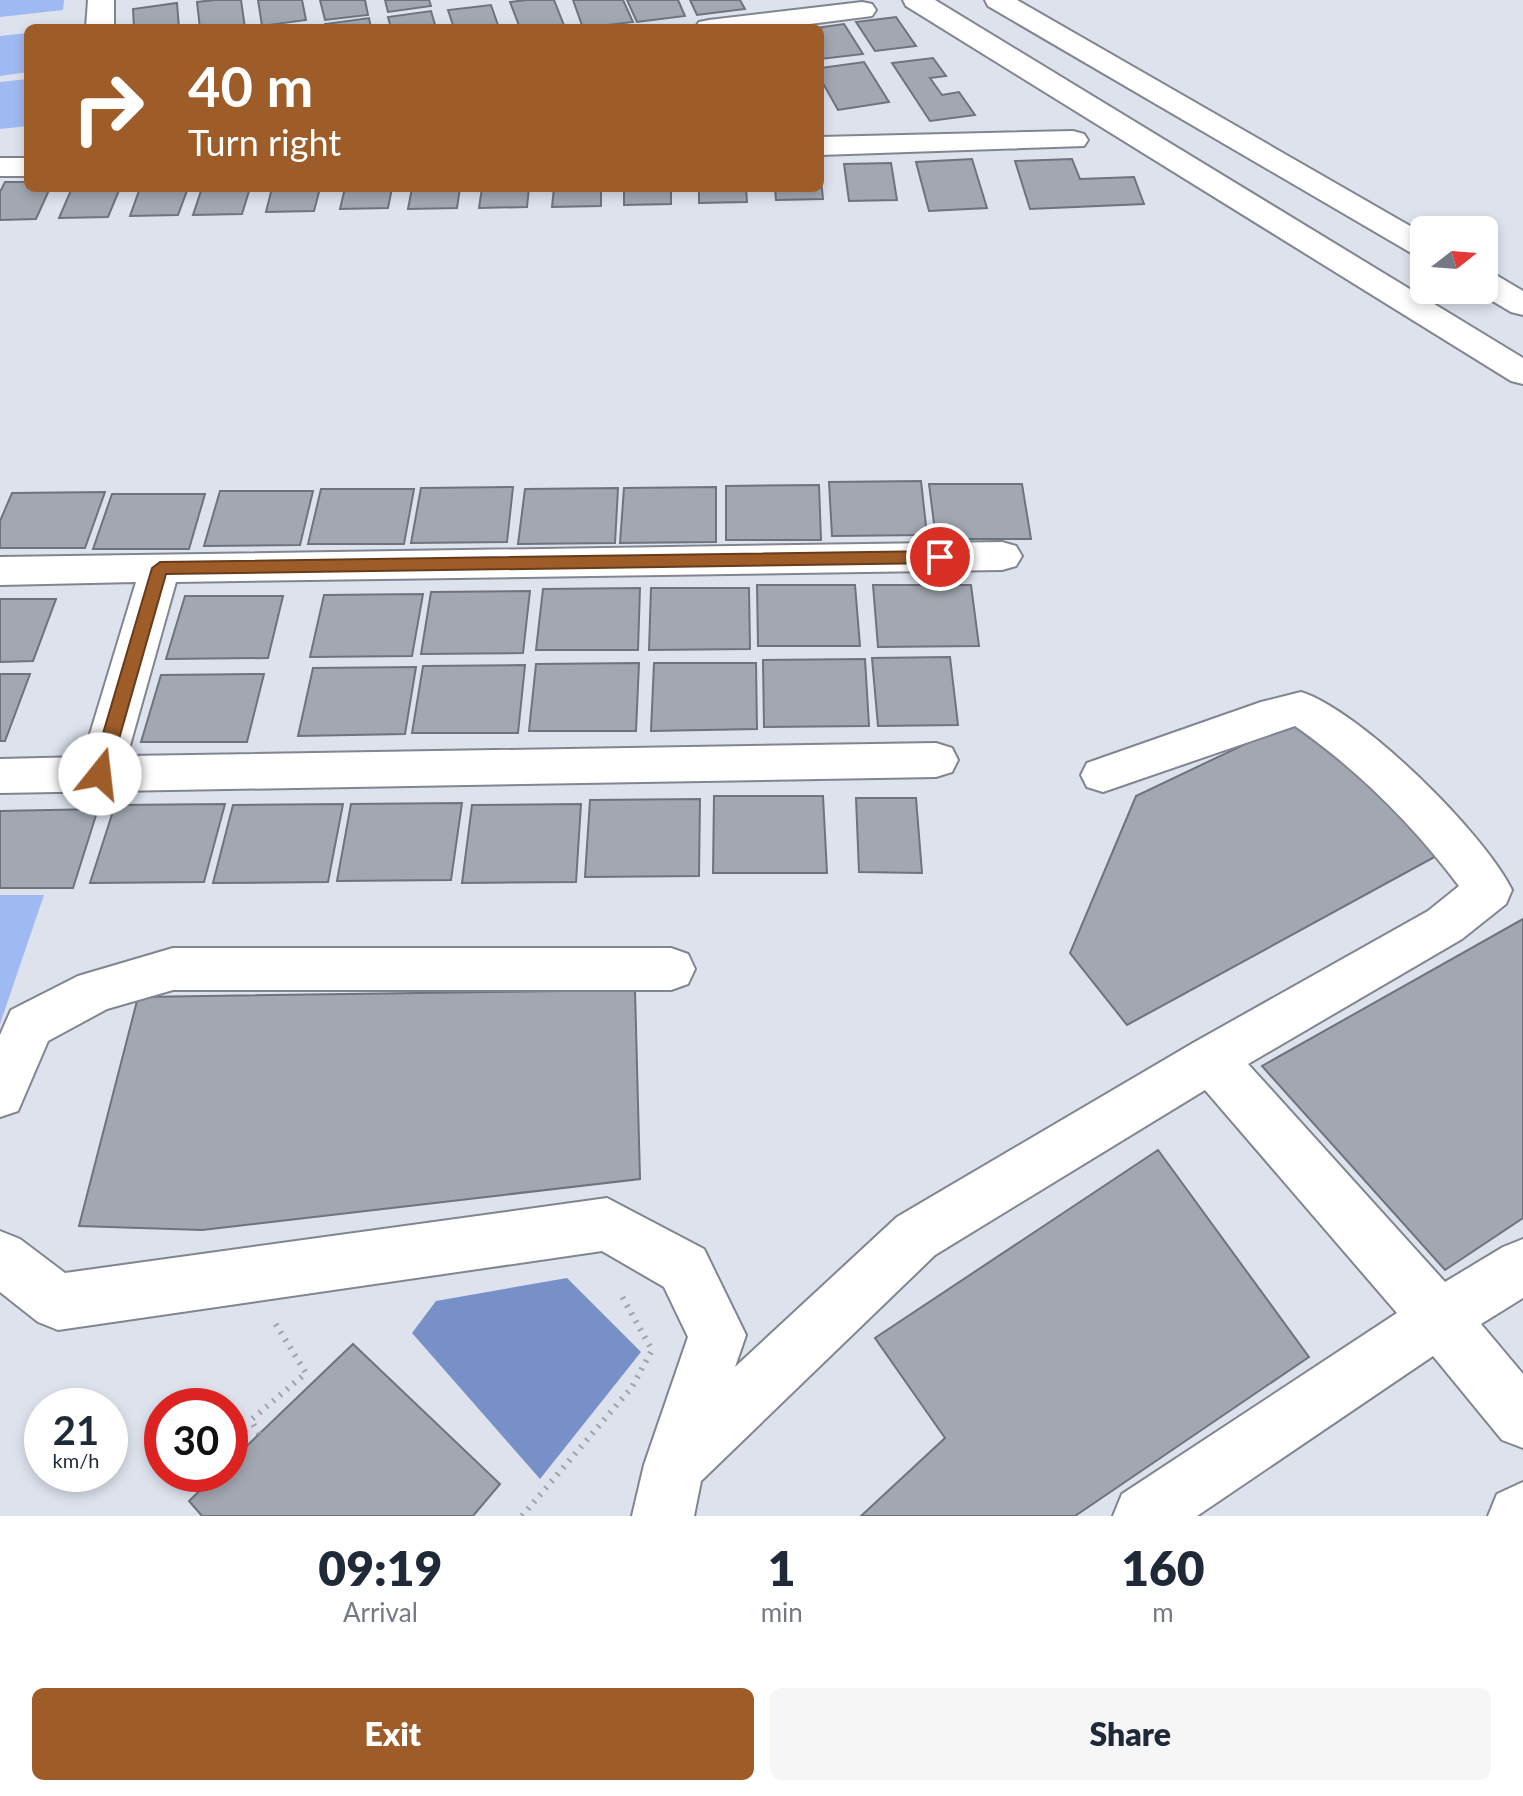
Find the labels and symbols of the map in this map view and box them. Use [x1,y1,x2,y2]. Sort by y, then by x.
north arrow [1410,216,1498,304]
pin [906,523,974,591]
position arrow [58,732,142,816]
speed limit sign: 30 [144,1388,248,1492]

